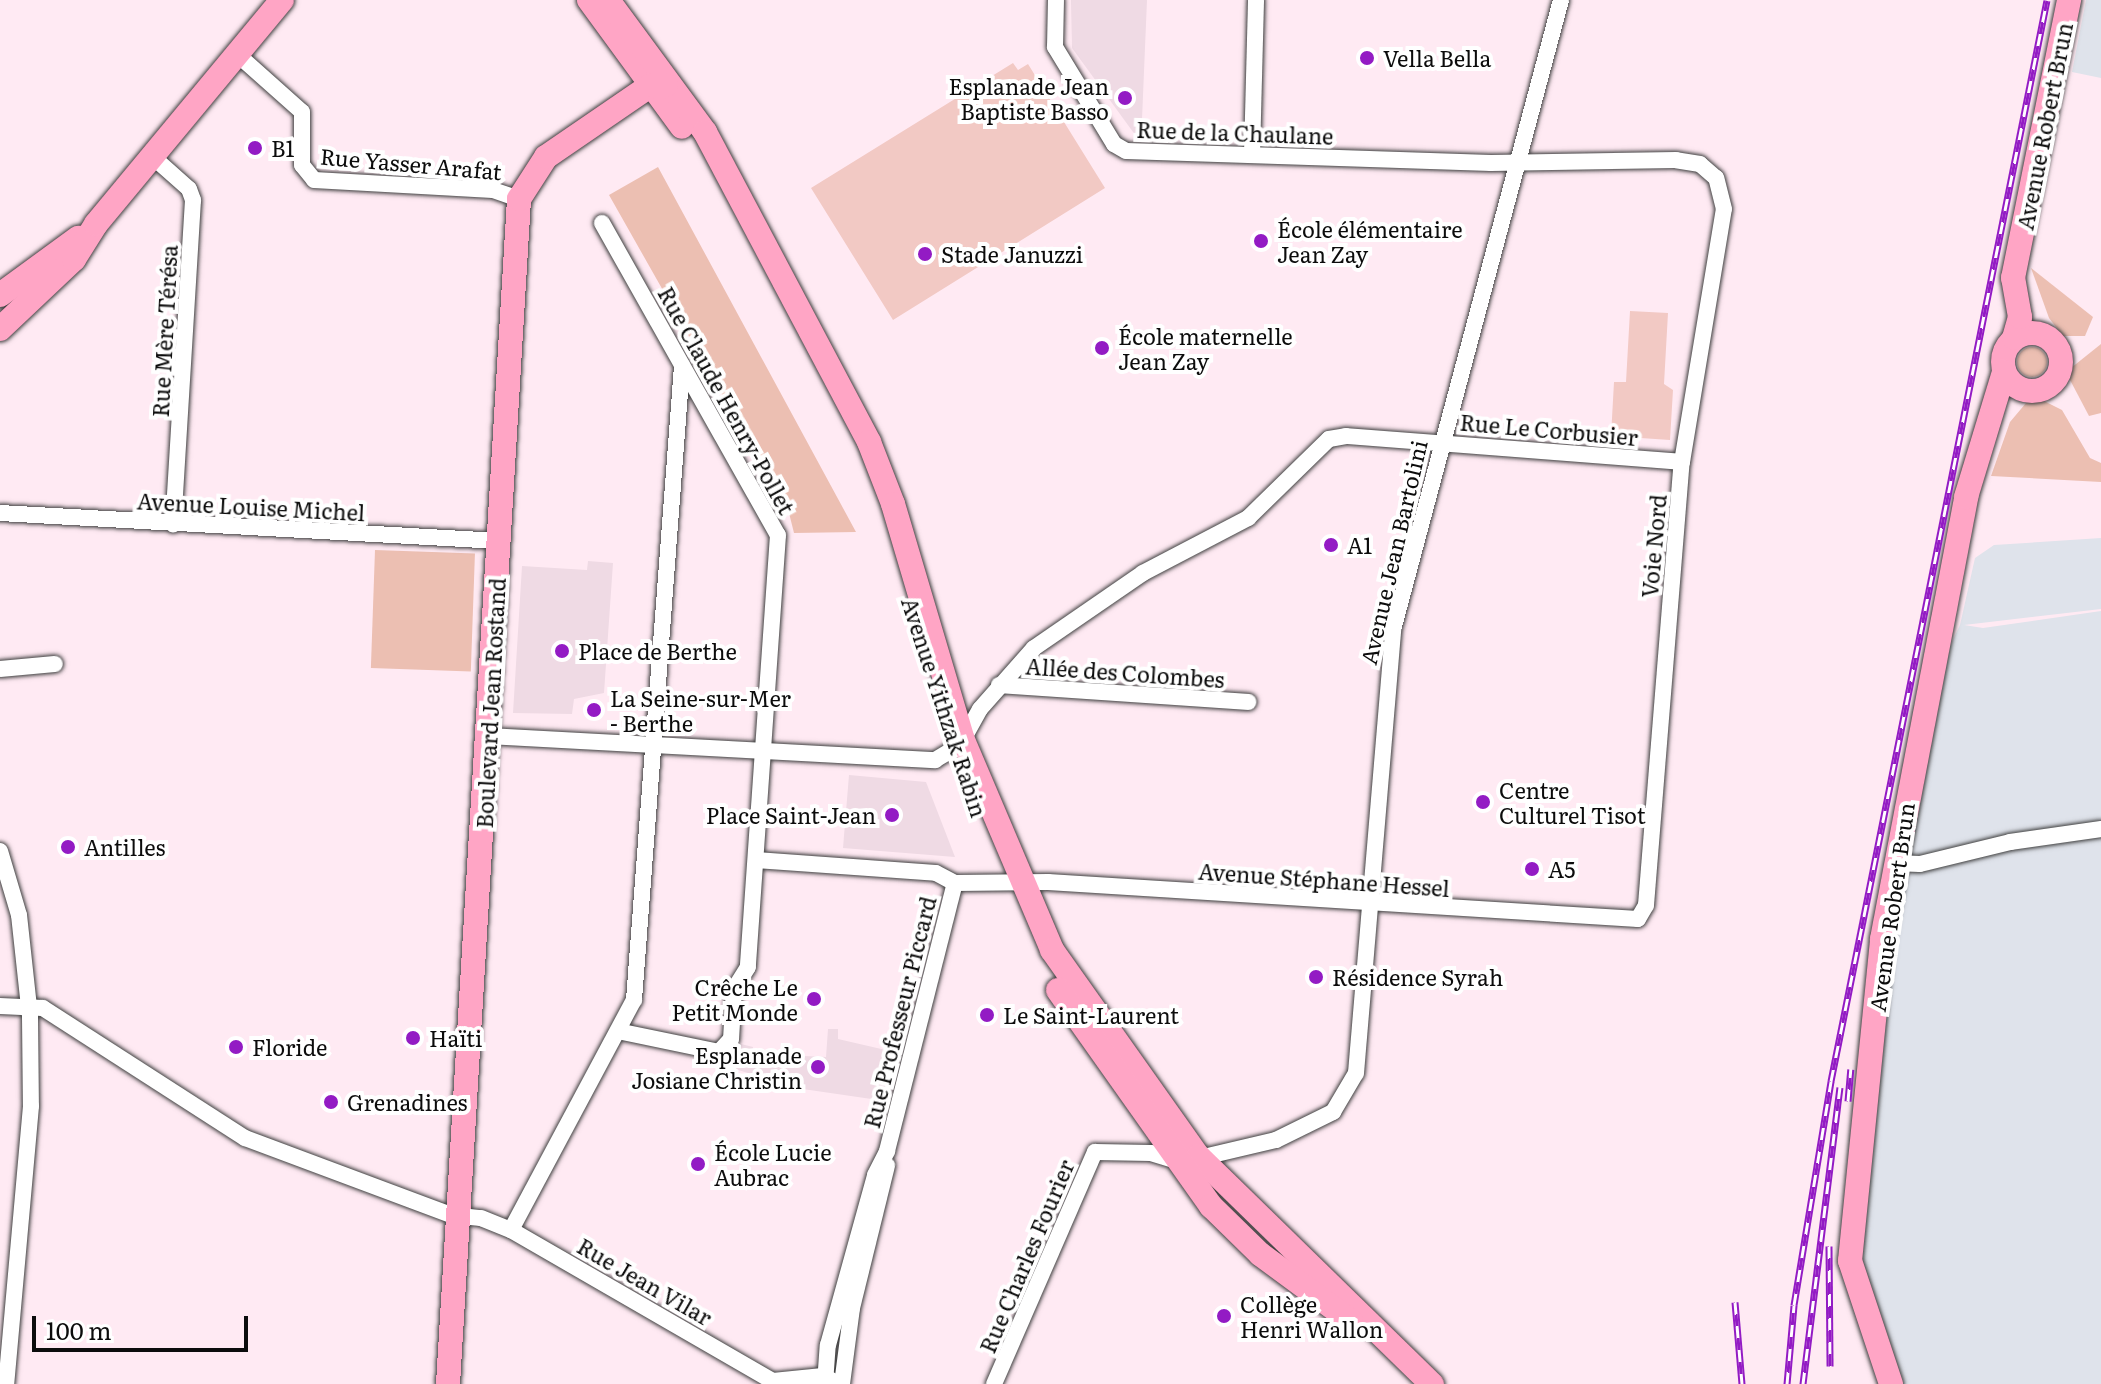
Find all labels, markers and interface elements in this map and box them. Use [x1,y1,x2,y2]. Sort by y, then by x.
street label: Avenue Robert Brun [2011,20,2077,232]
place label: Vella Bella [1383,45,1491,71]
marker: Vella Bella [1358,49,1376,67]
place label: Esplanade Jean Baptiste Basso [948,72,1109,124]
marker: Esplanade Jean Baptiste Basso [1116,89,1134,107]
street label: Rue de la Chaulane [1136,115,1334,149]
place label: B1 [271,135,294,161]
marker: B1 [246,139,264,157]
street label: Rue Yasser Arafat [319,142,503,184]
place label: École élémentaire Jean Zay [1277,215,1463,266]
marker: École élémentaire Jean Zay [1252,232,1270,250]
place label: Stade Januzzi [941,241,1083,267]
street label: Rue Mère Térésa [146,244,182,418]
marker: Stade Januzzi [916,245,934,263]
street label: Rue Claude Henry-Pollet [653,282,801,518]
place label: École maternelle Jean Zay [1118,322,1293,374]
marker: École maternelle Jean Zay [1093,339,1111,357]
street label: Rue Le Corbusier [1459,408,1639,450]
street label: Avenue Jean Bartolini [1354,437,1432,667]
street label: Avenue Louise Michel [136,487,366,525]
street label: Voie Nord [1635,493,1671,599]
place label: A1 [1347,532,1372,558]
marker: A1 [1322,536,1340,554]
street label: Boulevard Jean Rostand [470,577,510,829]
street label: Avenue Yithzak Rabin [897,594,993,820]
place label: Place de Berthe [578,638,737,664]
marker: Place de Berthe [553,642,571,660]
street label: Allée des Colombes [1025,652,1225,692]
place label: La Seine-sur-Mer - Berthe [610,684,791,736]
marker: La Seine-sur-Mer - Berthe [585,701,603,719]
place label: Centre Culturel Tisot [1499,776,1646,828]
marker: Centre Culturel Tisot [1474,793,1492,811]
street label: Avenue Robert Brun [1863,801,1919,1013]
place label: Place Saint-Jean [706,802,876,828]
marker: Place Saint-Jean [883,806,901,824]
place label: Antilles [84,834,165,860]
marker: Antilles [59,838,77,856]
place label: A5 [1548,856,1575,882]
street label: Avenue Stéphane Hessel [1197,857,1451,901]
marker: A5 [1523,860,1541,878]
street label: Rue Professeur Piccard [857,893,941,1131]
place label: Résidence Syrah [1332,964,1503,990]
marker: Résidence Syrah [1307,968,1325,986]
place label: Crêche Le Petit Monde [671,973,798,1024]
marker: Crêche Le Petit Monde [805,990,823,1008]
place label: Le Saint-Laurent [1003,1002,1179,1028]
marker: Le Saint-Laurent [978,1006,996,1024]
place label: Haïti [429,1025,482,1051]
marker: Haïti [404,1029,422,1047]
place label: Floride [252,1034,327,1060]
marker: Floride [227,1038,245,1056]
place label: Esplanade Josiane Christin [631,1041,802,1092]
marker: Esplanade Josiane Christin [809,1058,827,1076]
place label: Grenadines [347,1089,467,1115]
marker: Grenadines [322,1093,340,1111]
place label: École Lucie Aubrac [714,1138,832,1190]
marker: École Lucie Aubrac [689,1155,707,1173]
street label: Rue Charles Fourier [973,1155,1079,1357]
street label: Rue Jean Vilar [573,1232,717,1330]
place label: Collège Henri Wallon [1240,1290,1383,1342]
scale bar [36,1300,252,1350]
marker: Collège Henri Wallon [1215,1307,1233,1325]
text: 100 m [46,1312,112,1347]

